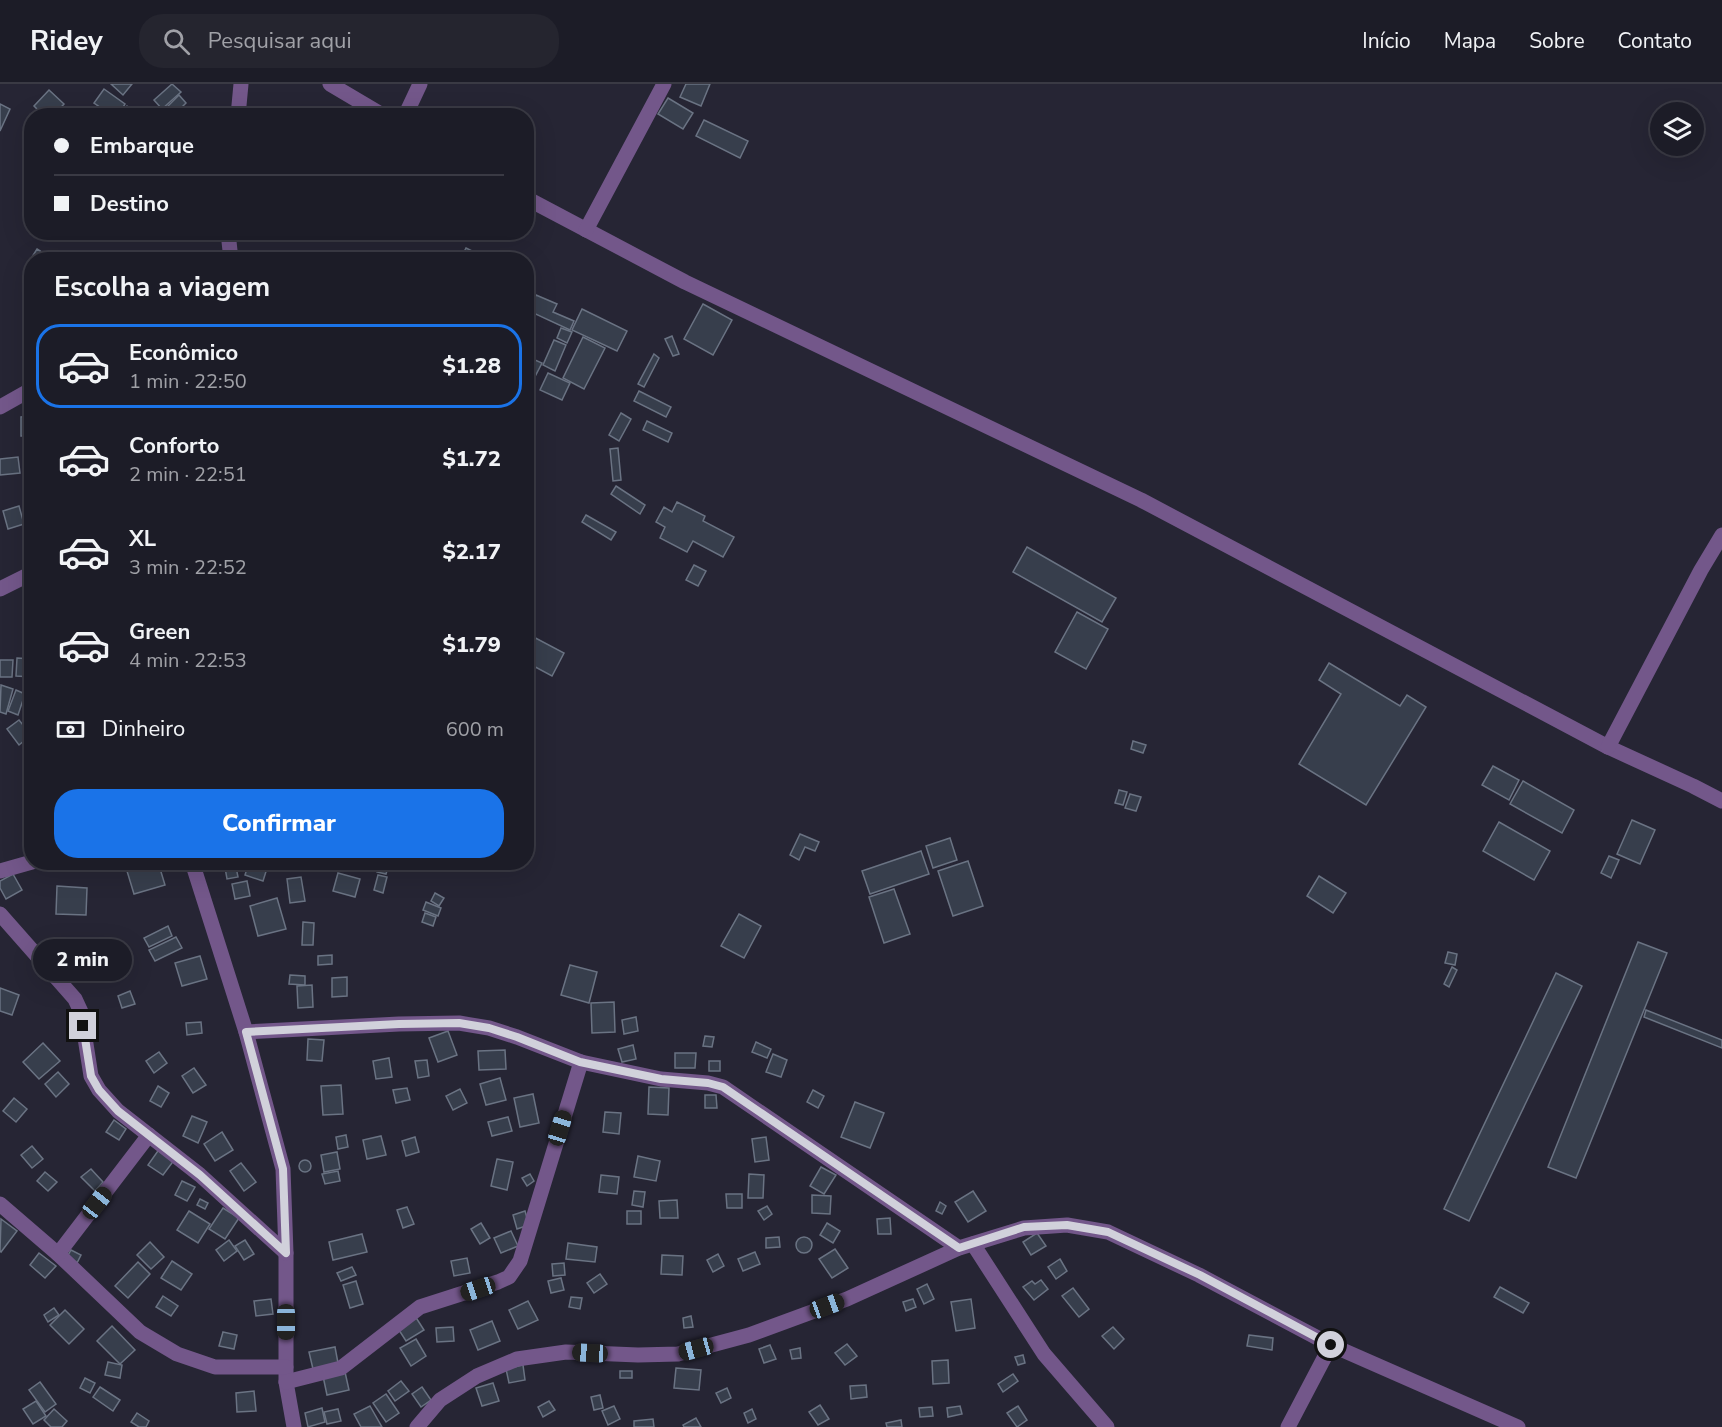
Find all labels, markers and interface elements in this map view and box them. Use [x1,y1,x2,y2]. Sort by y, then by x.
search box [139,14,559,68]
text: Ridey [30,22,103,60]
icon: search [160,25,193,58]
text: Pesquisar aqui [208,26,352,56]
text: Início [1362,27,1411,55]
text: Mapa [1444,27,1496,55]
text: Sobre [1529,27,1585,55]
text: Contato [1618,27,1692,55]
map controls [1650,102,1704,156]
button: layers [1650,102,1704,156]
text: Embarque [90,131,194,161]
text: Destino [90,189,169,219]
text: Escolha a viagem [54,269,270,306]
text: Econômico [129,338,238,368]
icon: car [57,339,111,393]
text: $1.28 [442,351,501,381]
text: 1 min · 22:50 [129,368,247,395]
text: Conforto [129,431,219,461]
icon: car [57,432,111,486]
text: $1.72 [442,444,501,474]
text: 2 min · 22:51 [129,461,247,488]
text: XL [129,524,156,554]
icon: car [57,525,111,579]
text: $2.17 [442,537,501,567]
text: 3 min · 22:52 [129,554,247,581]
text: Green [129,617,190,647]
icon: car [57,618,111,672]
text: $1.79 [442,630,501,660]
text: 4 min · 22:53 [129,647,247,674]
icon: cash [54,713,87,746]
text: Dinheiro [102,714,185,744]
text: 600 m [446,716,504,743]
button: Confirmar [54,789,504,858]
callout: 2 min [34,939,132,981]
text: 2 min [56,946,109,973]
route end [69,1012,96,1039]
car [546,1108,574,1148]
car [79,1183,115,1223]
car [458,1275,498,1303]
car [807,1291,847,1321]
car [277,1304,295,1340]
route start [1317,1331,1344,1358]
car [676,1336,716,1362]
car [572,1343,608,1363]

